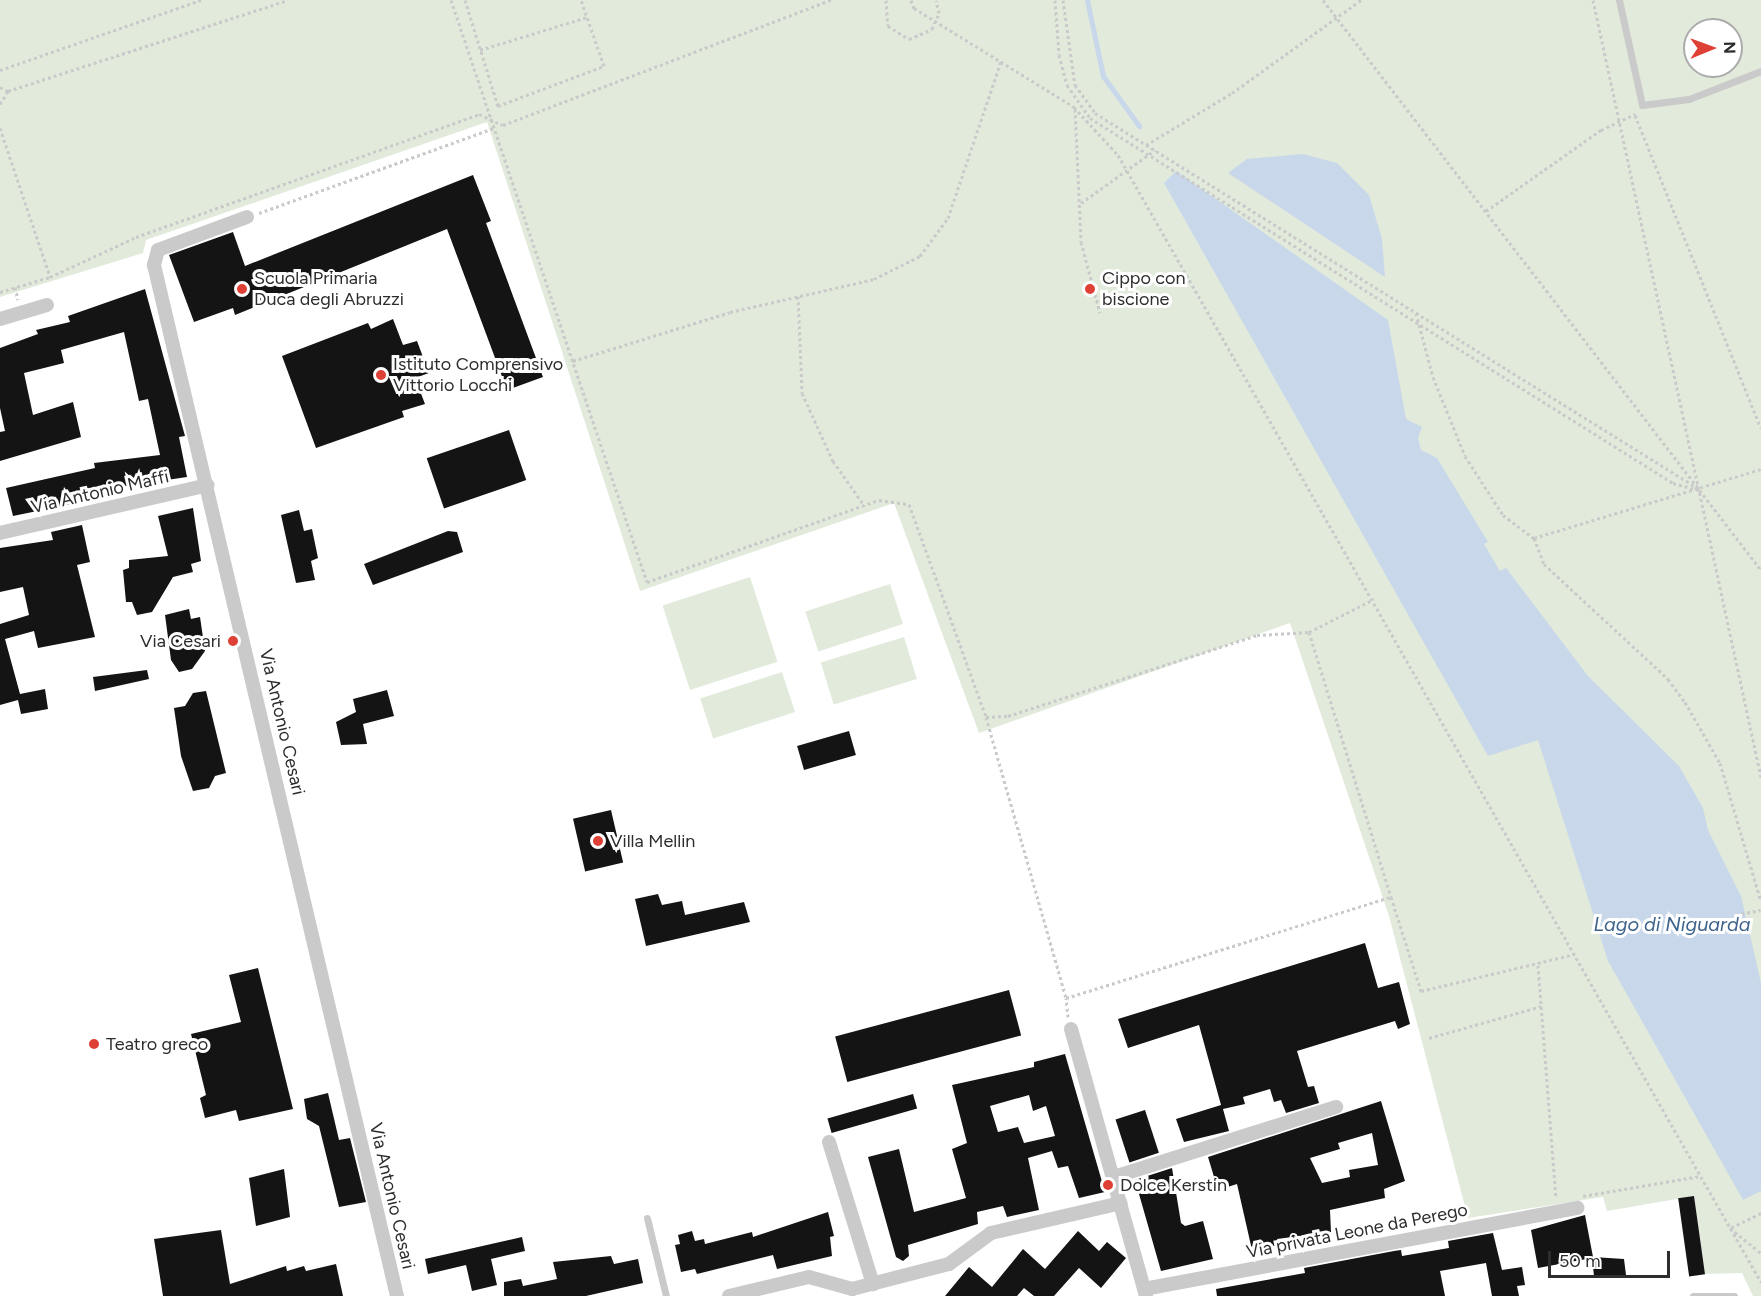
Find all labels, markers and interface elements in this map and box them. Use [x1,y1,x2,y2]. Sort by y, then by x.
north arrow [1683,18,1743,78]
text: N [1720,41,1739,54]
place label: Scuola Primaria Duca degli Abruzzi [254,268,404,310]
place label: Cippo con biscione [1102,268,1186,310]
marker: Scuola Primaria Duca degli Abruzzi [235,282,249,296]
marker: Cippo con biscione [1083,282,1097,296]
place label: Istituto Comprensivo Vittorio Locchi [393,354,563,397]
marker: Istituto Comprensivo Vittorio Locchi [374,368,388,382]
street label: Via Antonio Maffi [29,466,171,518]
place label: Via Cesari [140,630,221,652]
marker: Via Cesari [226,634,240,648]
street label: Via Antonio Cesari [255,647,309,797]
place label: Villa Mellin [610,830,695,852]
marker: Villa Mellin [591,834,605,848]
water label: Lago di Niguarda [1594,912,1750,936]
place label: Teatro greco [106,1033,208,1055]
marker: Teatro greco [87,1037,101,1051]
street label: Via Antonio Cesari [365,1121,419,1271]
place label: Dolce Kerstin [1120,1174,1227,1196]
marker: Dolce Kerstin [1101,1178,1115,1192]
street label: Via privata Leone da Perego [1245,1199,1469,1263]
scale bar [1551,1239,1672,1277]
text: 50 m [1559,1250,1601,1272]

